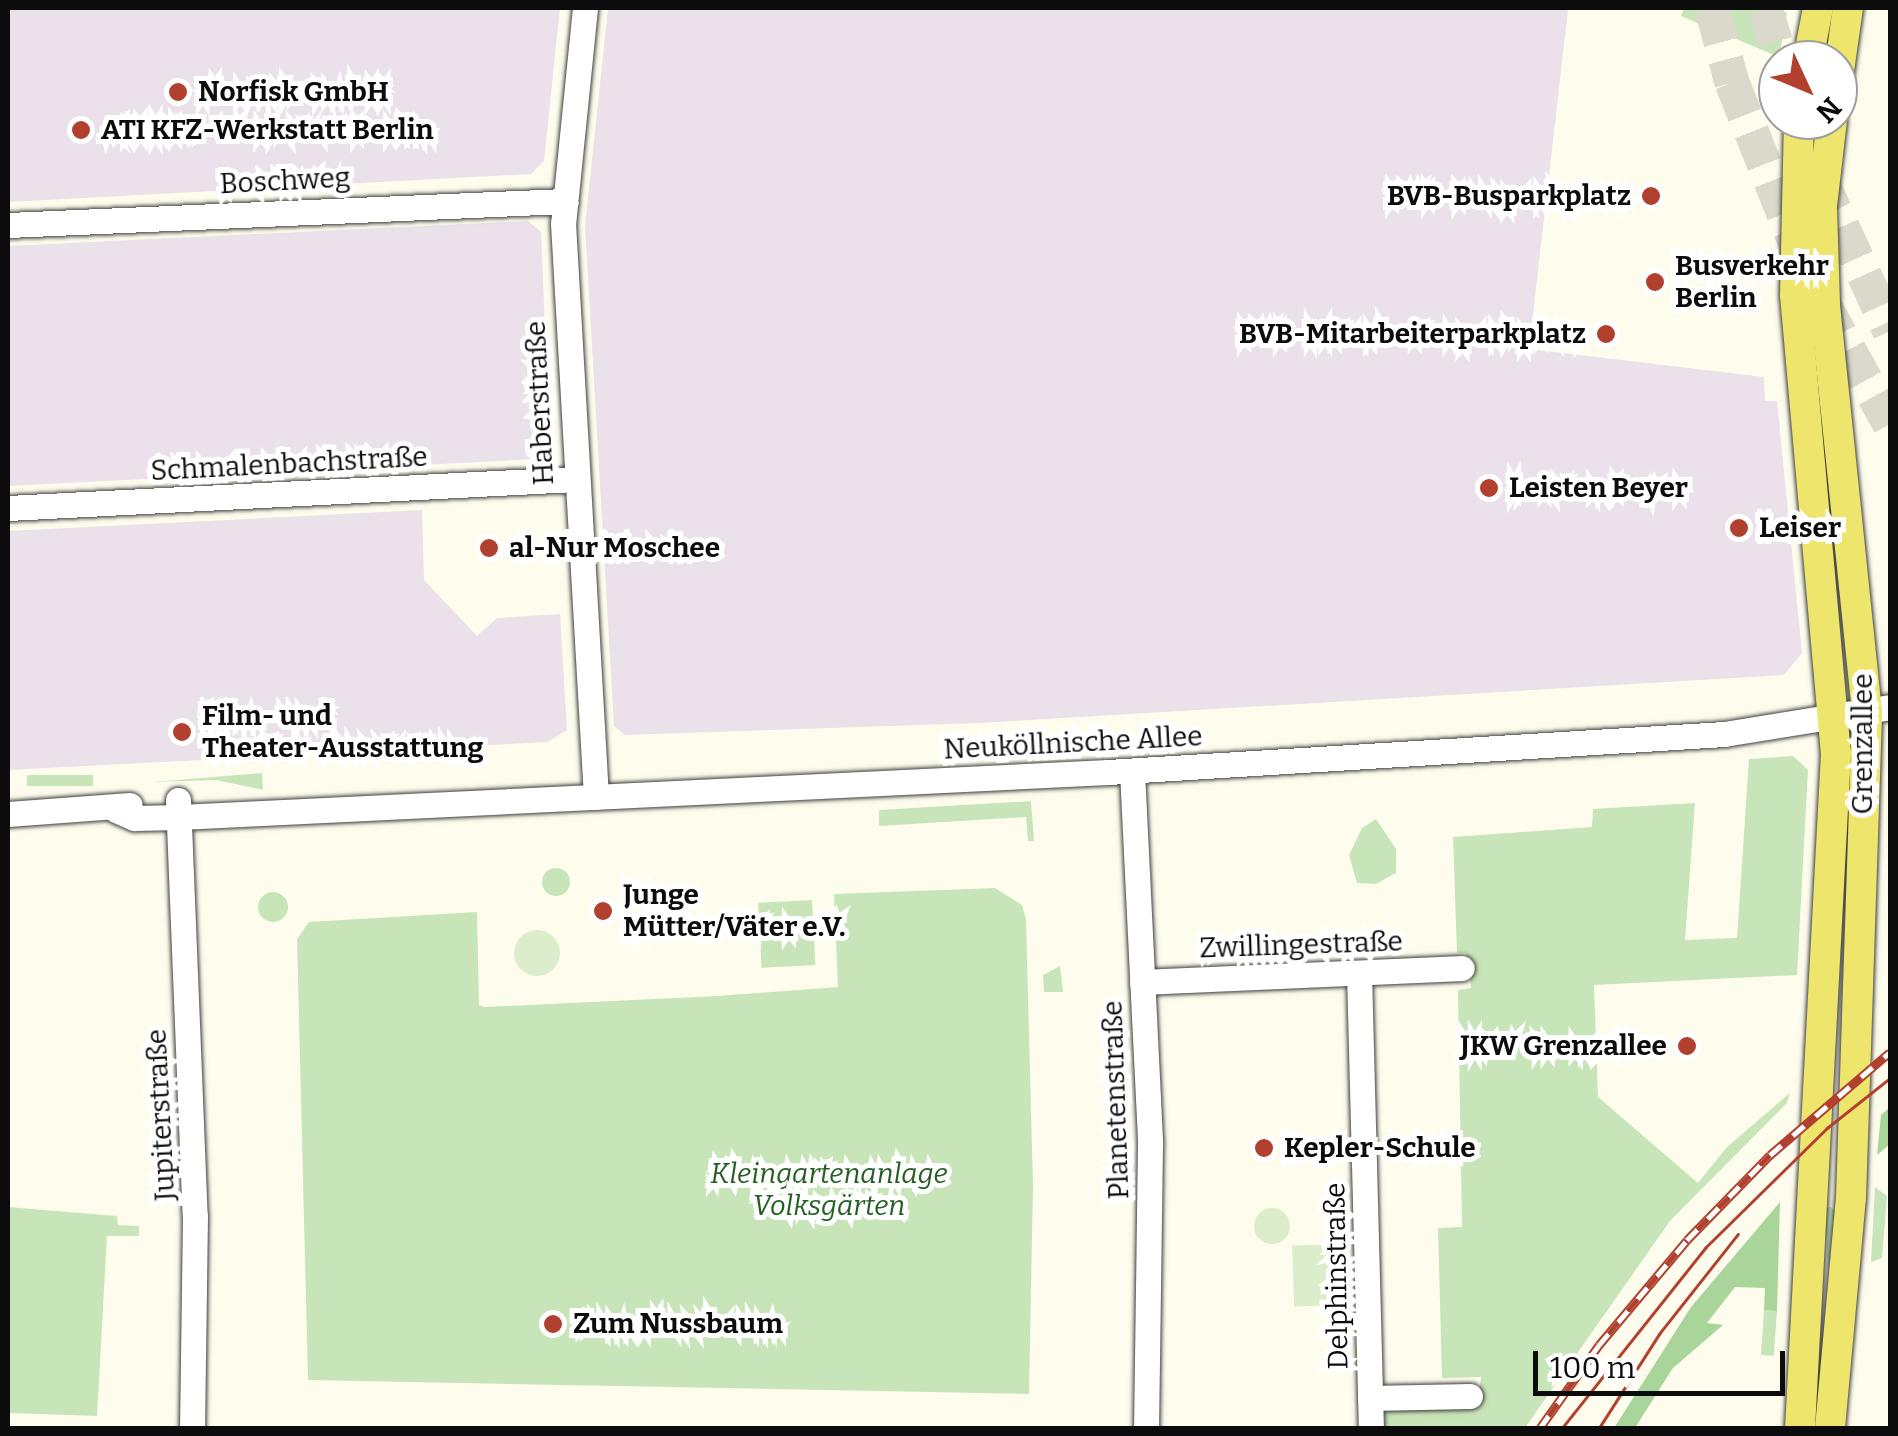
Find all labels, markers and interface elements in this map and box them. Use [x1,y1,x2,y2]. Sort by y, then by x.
north arrow [1758,40,1858,140]
place label: Norfisk GmbH [198,75,389,109]
marker: Norfisk GmbH [167,81,189,103]
text: N [1809,91,1848,129]
place label: ATI KFZ-Werkstatt Berlin [101,113,434,147]
marker: ATI KFZ-Werkstatt Berlin [70,119,92,141]
street label: Boschweg [219,161,351,201]
place label: BVB-Busparkplatz [1387,179,1631,213]
marker: BVB-Busparkplatz [1640,185,1662,207]
place label: Busverkehr Berlin [1675,249,1829,315]
marker: Busverkehr Berlin [1644,271,1666,293]
place label: BVB-Mitarbeiterparkplatz [1239,317,1586,351]
street label: Haberstraße [519,320,561,486]
marker: BVB-Mitarbeiterparkplatz [1595,323,1617,345]
street label: Schmalenbachstraße [150,440,428,488]
place label: Leisten Beyer [1509,471,1688,505]
marker: Leisten Beyer [1478,477,1500,499]
place label: Leiser [1759,511,1841,545]
marker: Leiser [1728,517,1750,539]
place label: al-Nur Moschee [509,531,720,565]
marker: al-Nur Moschee [478,537,500,559]
street label: Grenzallee [1846,674,1880,814]
place label: Film- und Theater-Ausstattung [202,699,484,765]
street label: Neuköllnische Allee [943,719,1203,767]
marker: Film- und Theater-Ausstattung [171,721,193,743]
place label: Junge Mütter/Väter e.V. [623,878,845,944]
marker: Junge Mütter/Väter e.V. [592,900,614,922]
street label: Zwillingestraße [1199,925,1403,965]
street label: Planetenstraße [1096,1000,1136,1200]
street label: Jupiterstraße [140,1028,182,1202]
place label: JKW Grenzallee [1460,1029,1667,1063]
marker: JKW Grenzallee [1676,1035,1698,1057]
place label: Kepler-Schule [1284,1131,1476,1165]
marker: Kepler-Schule [1253,1137,1275,1159]
park label: Kleingartenanlage Volksgärten [710,1157,948,1223]
street label: Delphinstraße [1319,1182,1355,1370]
place label: Zum Nussbaum [573,1307,783,1341]
marker: Zum Nussbaum [542,1313,564,1335]
scale bar [1538,1331,1790,1393]
text: 100 m [1550,1350,1635,1386]

